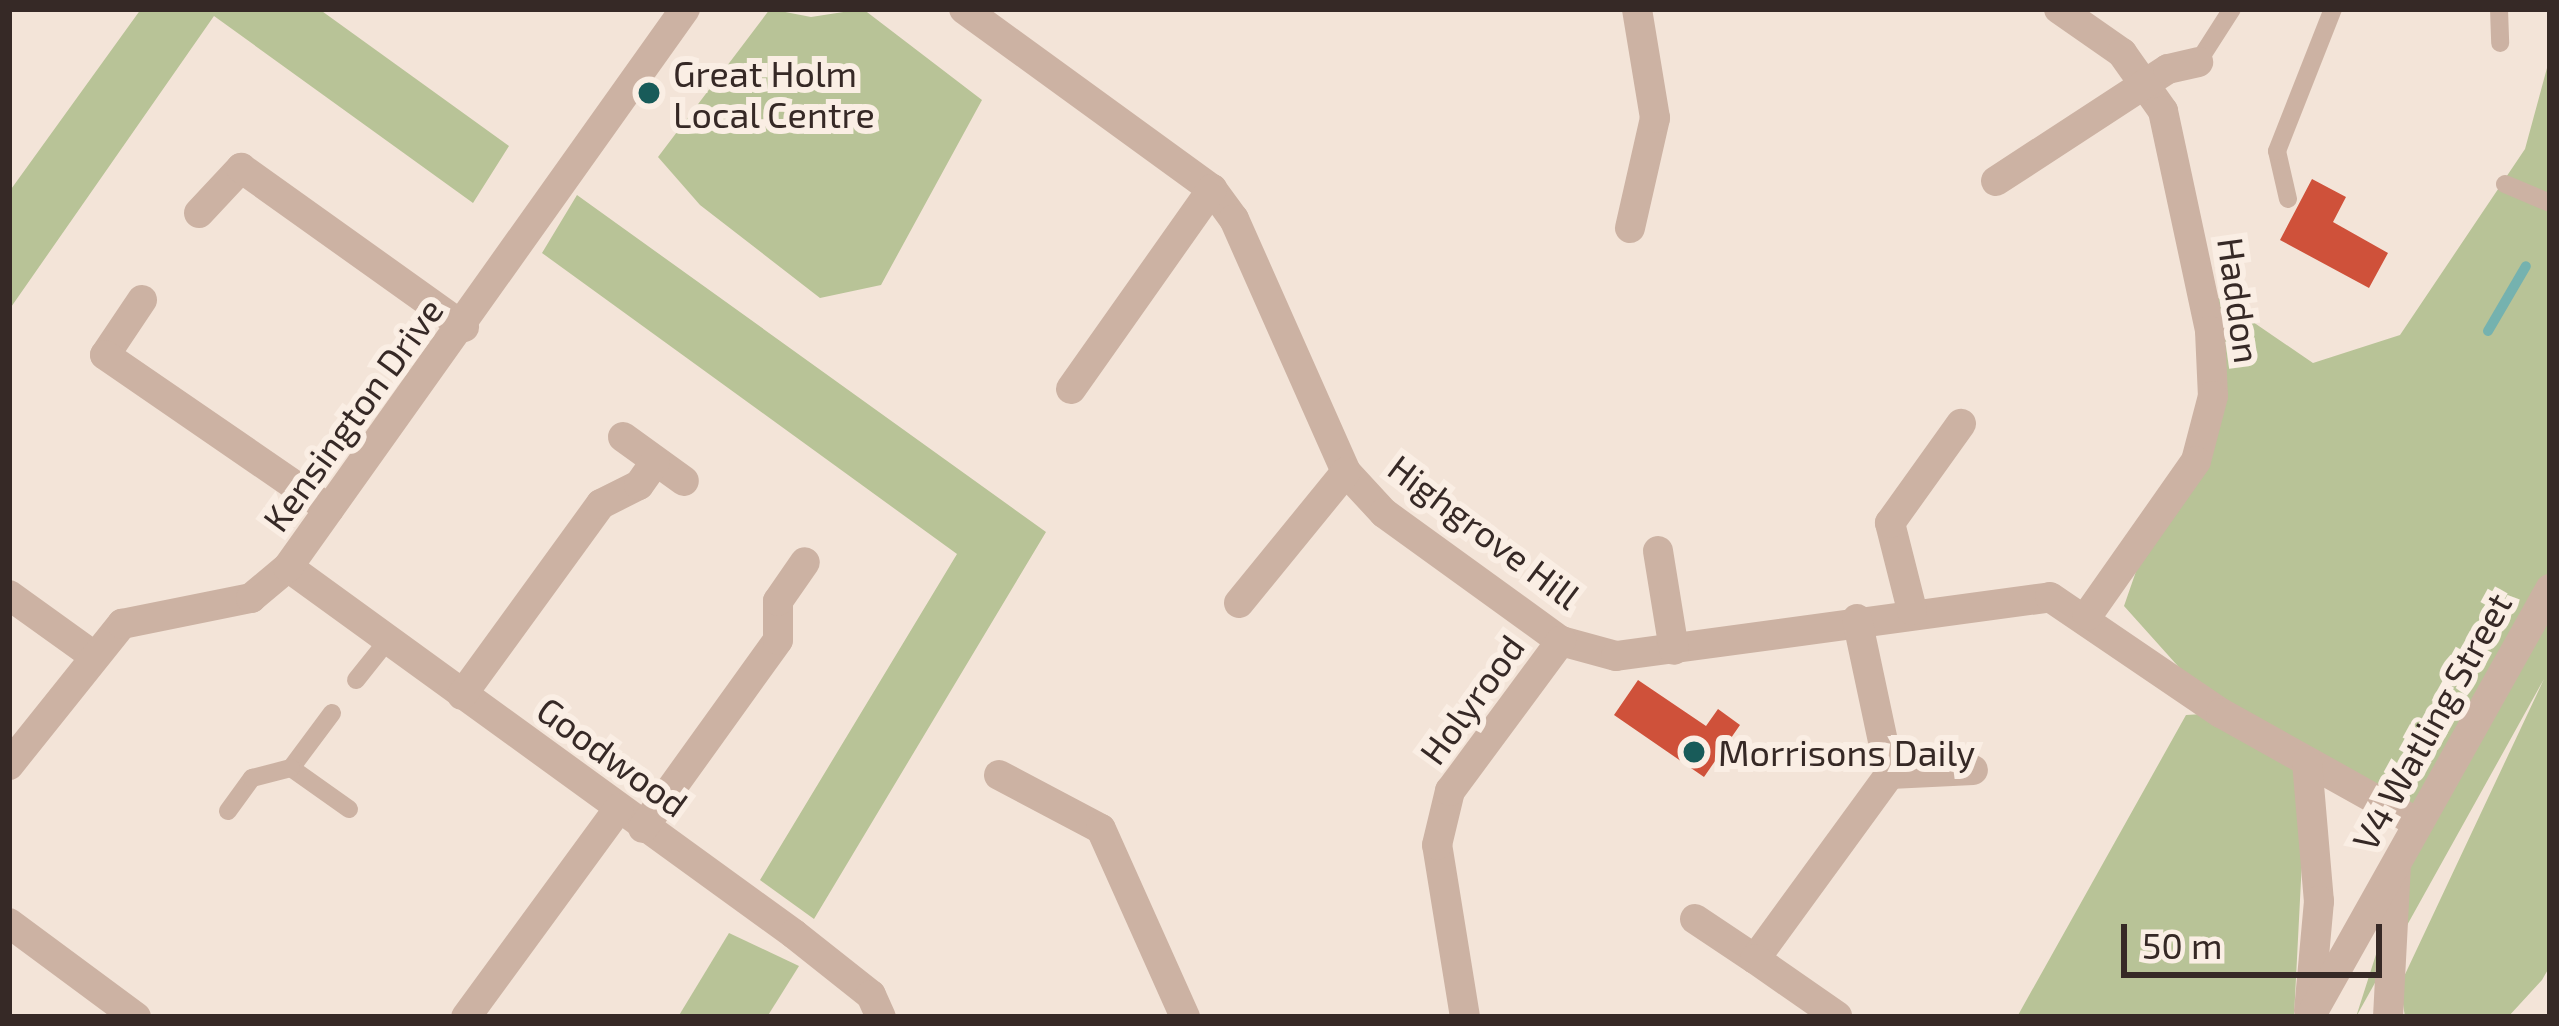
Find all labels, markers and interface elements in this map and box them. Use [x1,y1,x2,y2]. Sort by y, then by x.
place label: Great Holm Local Centre [673,50,876,135]
marker: Great Holm Local Centre [636,80,662,106]
street label: Haddon [2210,234,2270,366]
street label: Kensington Drive [253,289,451,539]
street label: Highgrove Hill [1381,445,1589,617]
street label: V4 Watling Street [2342,585,2520,857]
street label: Holyrood [1410,626,1532,772]
street label: Goodwood [529,687,697,825]
place label: Morrisons Daily [1718,730,1975,774]
marker: Morrisons Daily [1681,739,1707,765]
scale bar [2127,900,2388,974]
text: 50 m [2142,923,2223,966]

